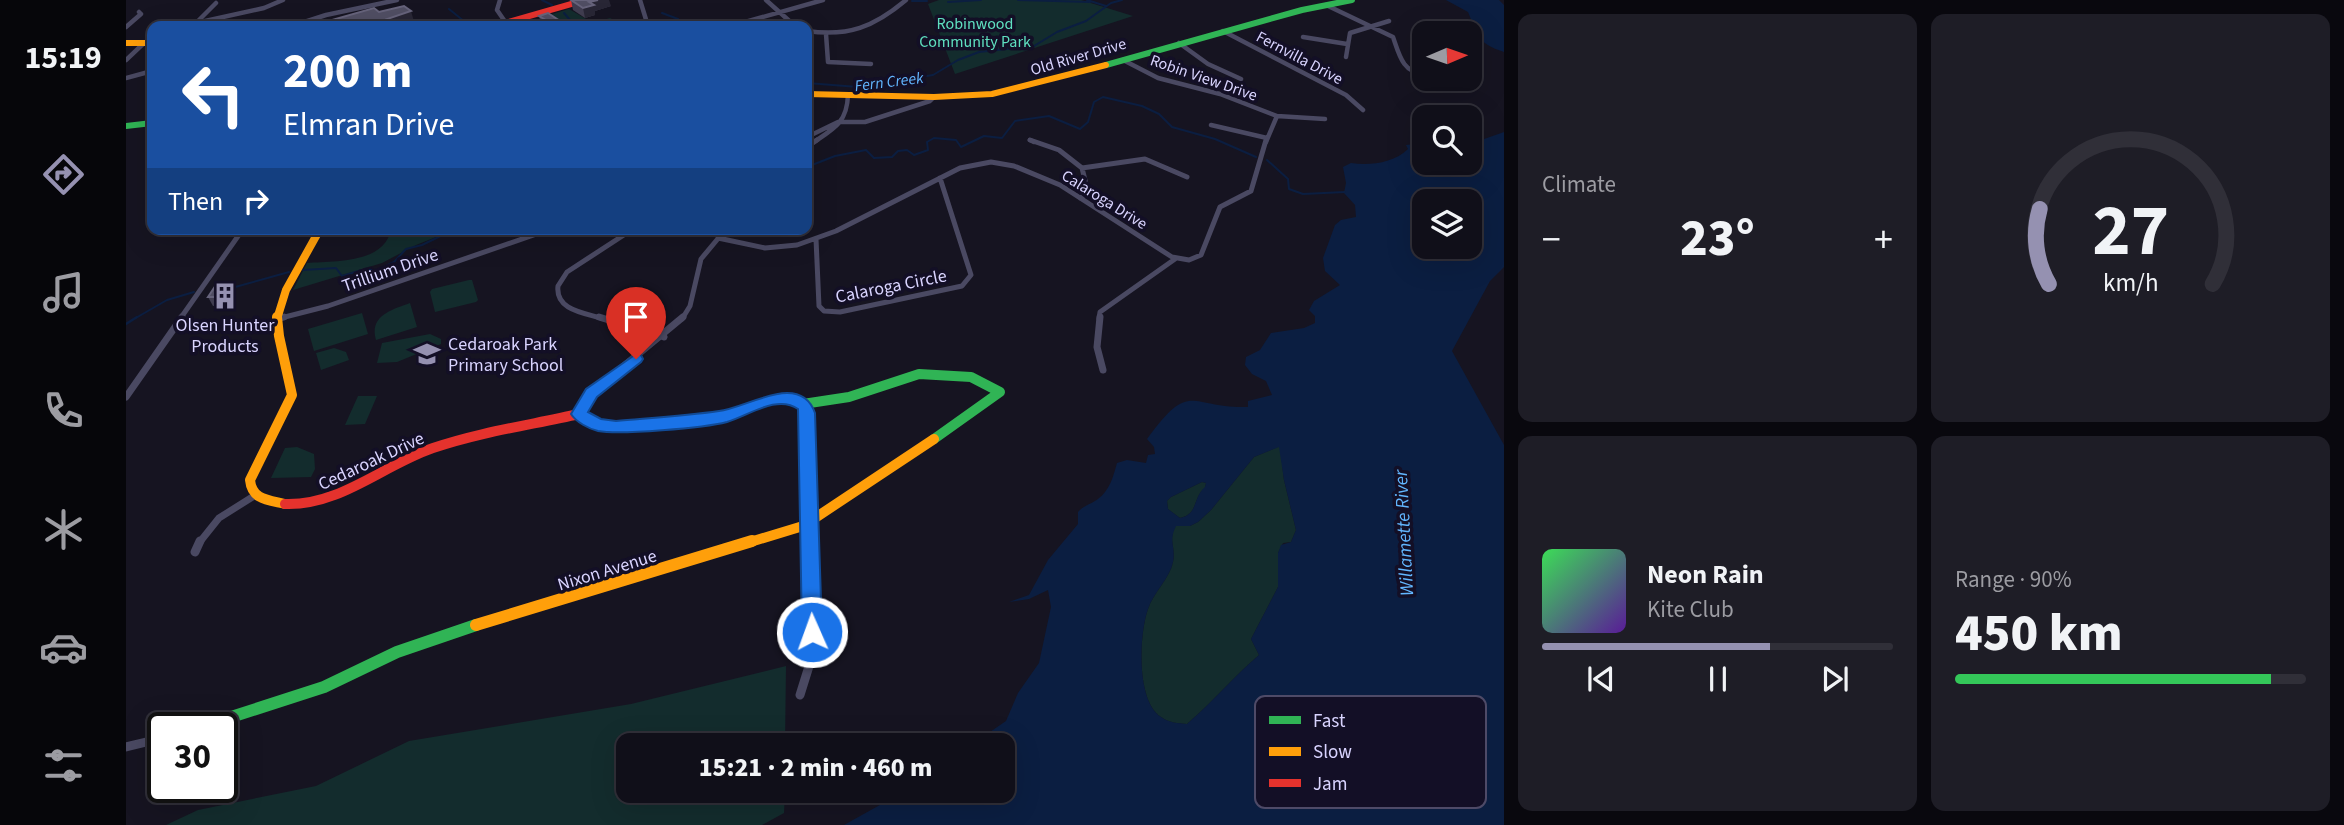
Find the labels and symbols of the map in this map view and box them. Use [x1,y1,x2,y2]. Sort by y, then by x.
park label: Robinwood Community Park [919,13,1031,53]
north arrow [1412,21,1482,91]
street label: Fernvilla Drive [1252,26,1347,90]
street label: Old River Drive [1028,33,1129,81]
street label: Robin View Drive [1147,49,1260,107]
water label: Fern Creek [853,67,925,97]
street label: Calaroga Drive [1057,165,1152,235]
street label: Trillium Drive [339,242,442,299]
street label: Calaroga Circle [833,263,949,310]
building icon: Olsen Hunter Products [210,281,240,311]
pin [606,287,666,359]
place label: Olsen Hunter Products [176,313,275,359]
place label: Cedaroak Park Primary School [448,332,563,378]
school or university icon: Cedaroak Park Primary School [412,339,442,369]
street label: Cedaroak Drive [314,426,428,497]
water label: Willamette River [1388,468,1421,597]
street label: Nixon Avenue [554,544,660,597]
position arrow [775,595,849,669]
legend [1255,696,1486,808]
text: Fast [1313,708,1346,735]
speed limit sign: 30 [147,712,238,803]
text: Slow [1313,739,1352,766]
text: Jam [1313,771,1347,798]

